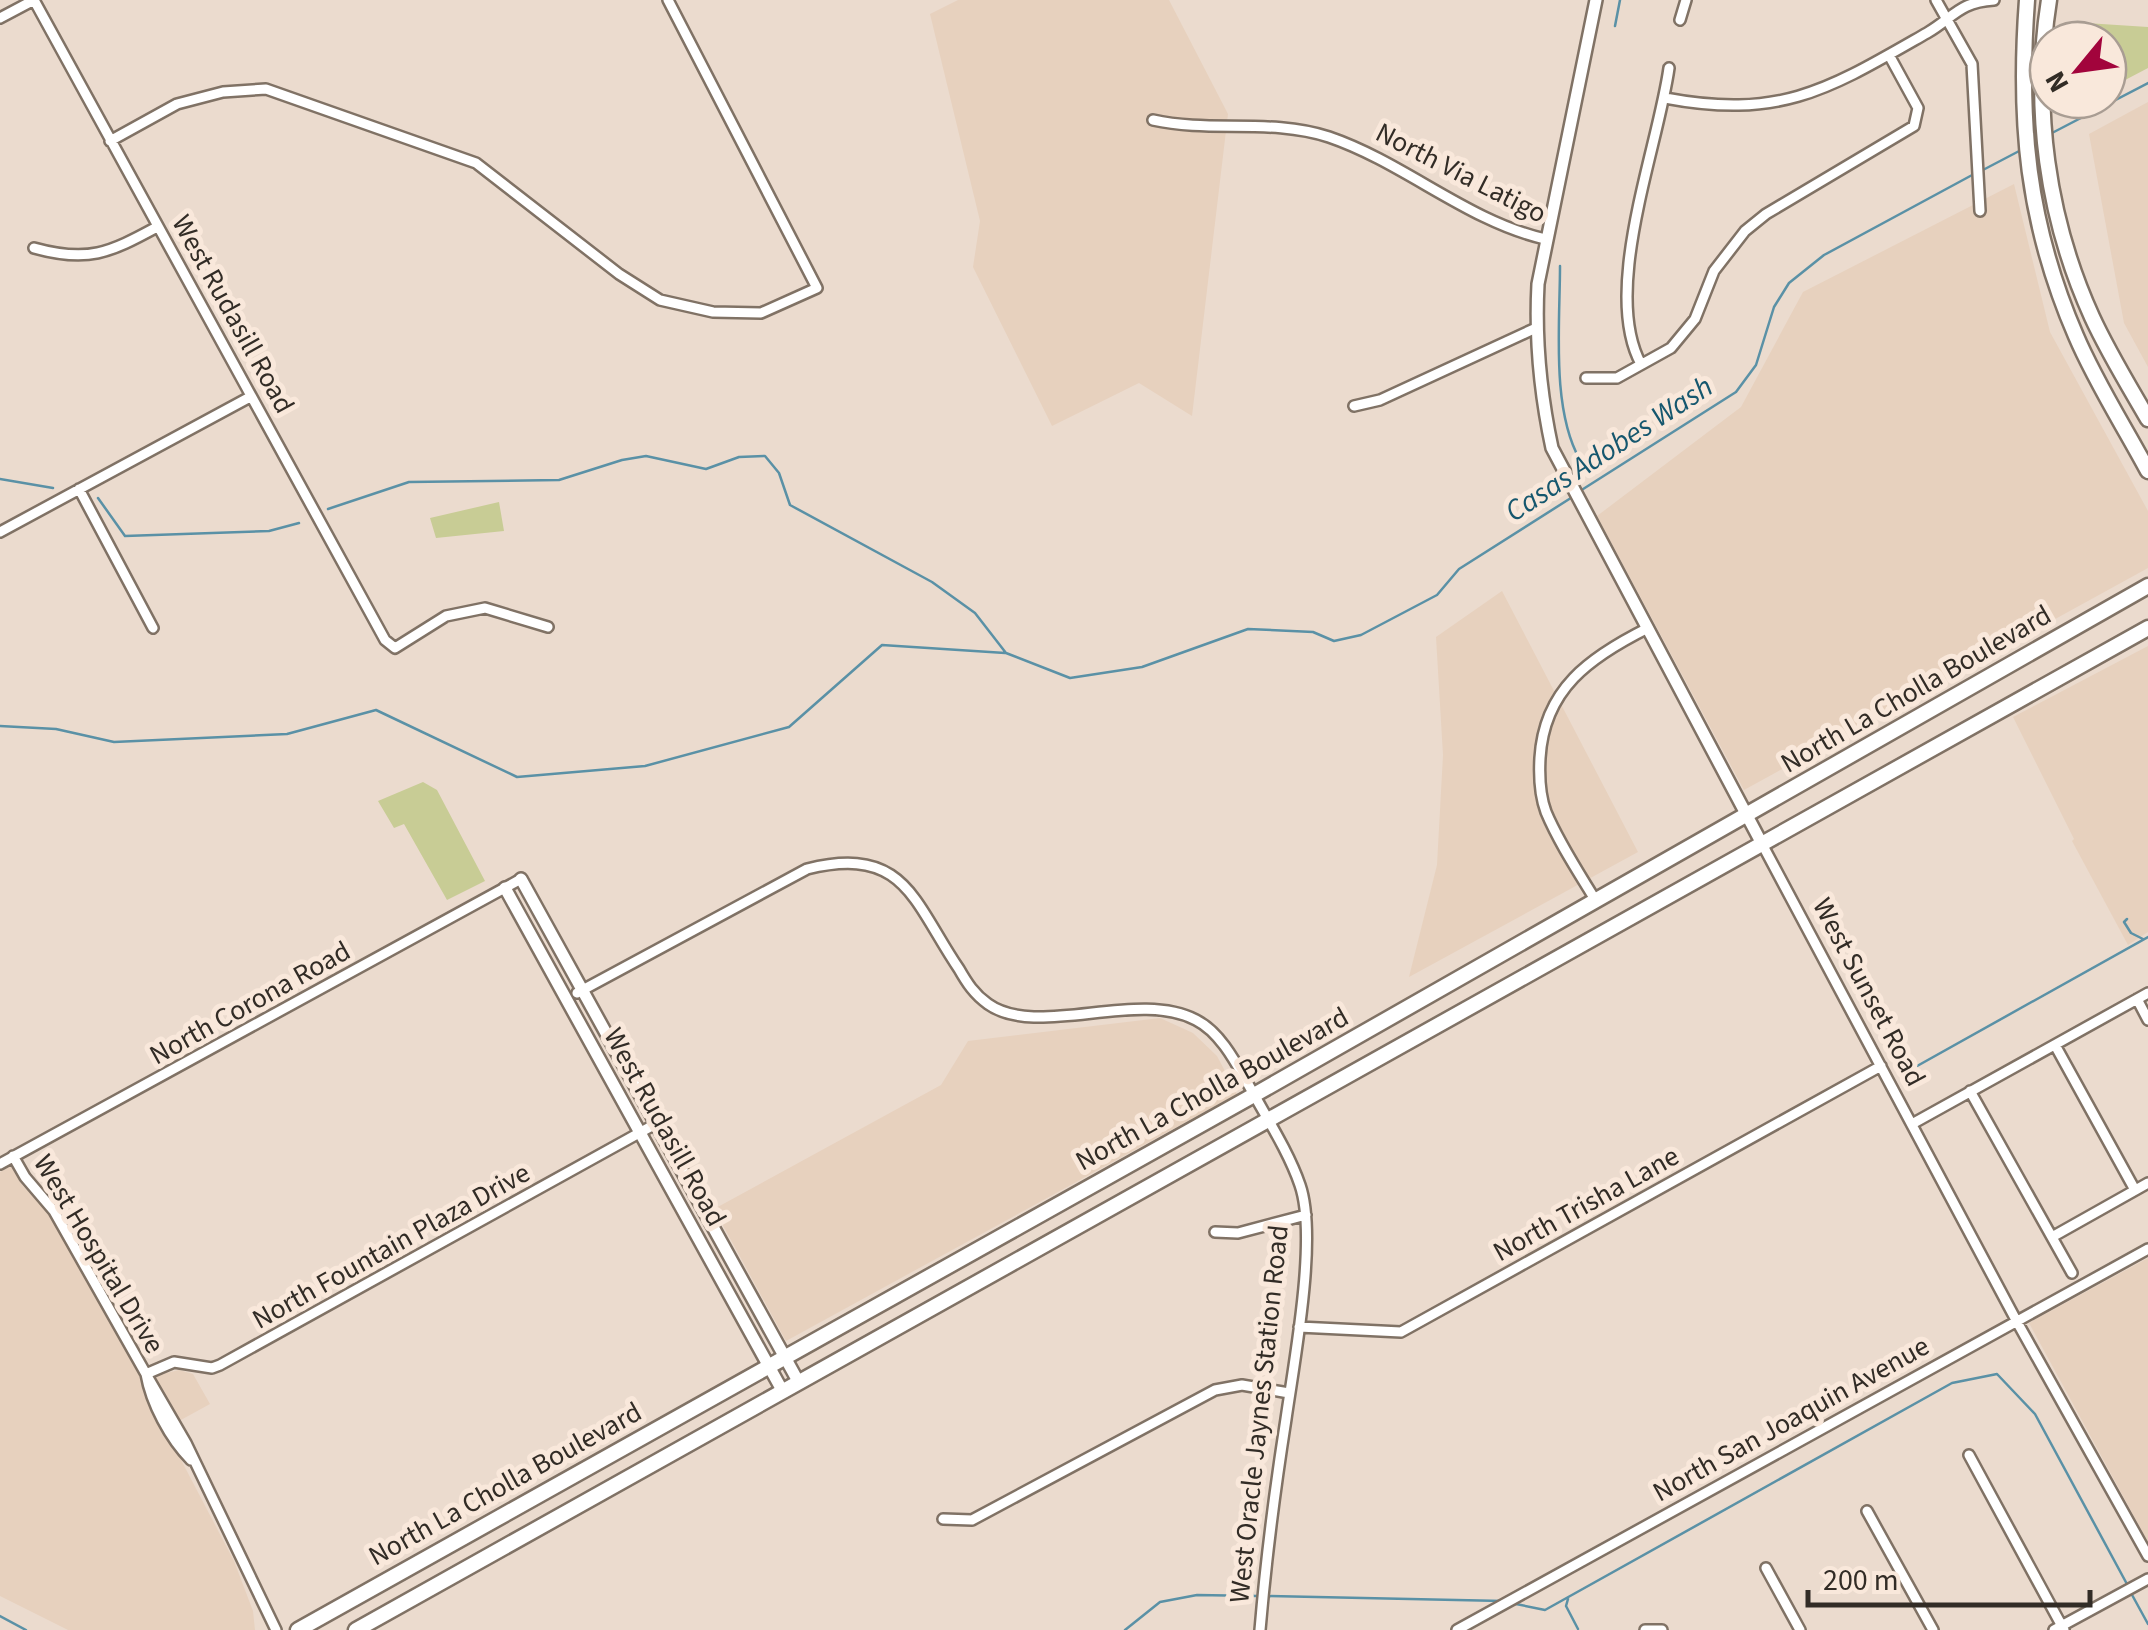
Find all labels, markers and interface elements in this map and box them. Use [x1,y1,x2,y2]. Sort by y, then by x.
north arrow [2028,20,2128,120]
text: N [2035,64,2079,99]
street label: North Via Latigo [1369,113,1553,233]
street label: West Rudasill Road [162,207,304,421]
water label: Casas Adobes Wash [1496,366,1722,532]
street label: North La Cholla Boulevard [1773,595,2059,783]
street label: West Sunset Road [1802,891,1936,1093]
street label: North Corona Road [142,931,358,1075]
street label: North La Cholla Boulevard [1068,997,1356,1181]
street label: West Rudasill Road [594,1020,736,1234]
street label: North Trisha Lane [1486,1136,1686,1272]
street label: West Hospital Drive [24,1147,174,1361]
street label: North Fountain Plaza Drive [245,1153,537,1339]
street label: West Oracle Jaynes Station Road [1219,1223,1299,1605]
street label: North San Joaquin Avenue [1646,1326,1936,1512]
street label: North La Cholla Boulevard [361,1392,649,1576]
scale bar [1808,1545,2090,1607]
text: 200 m [1823,1559,1899,1602]

